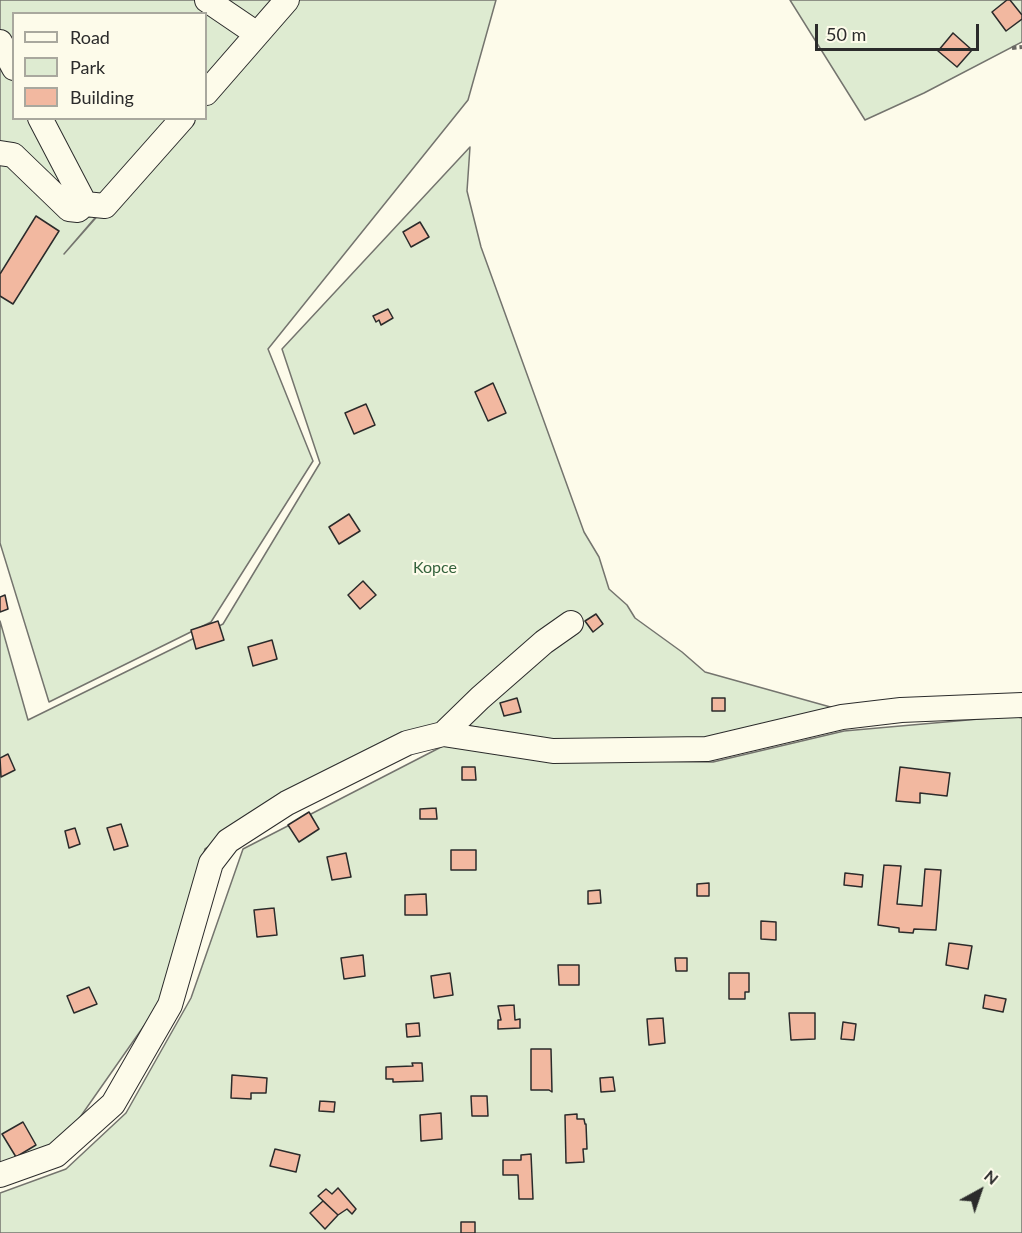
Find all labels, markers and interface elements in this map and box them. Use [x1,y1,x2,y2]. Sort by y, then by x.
legend [12,12,207,120]
scale bar [818,12,982,50]
text: 50 m [826,23,866,45]
text: Road [70,26,110,48]
text: Park [70,56,105,78]
text: Building [70,86,134,108]
park label: Kopce [413,558,457,578]
north arrow [950,1161,1010,1221]
text: N [981,1166,1003,1188]

